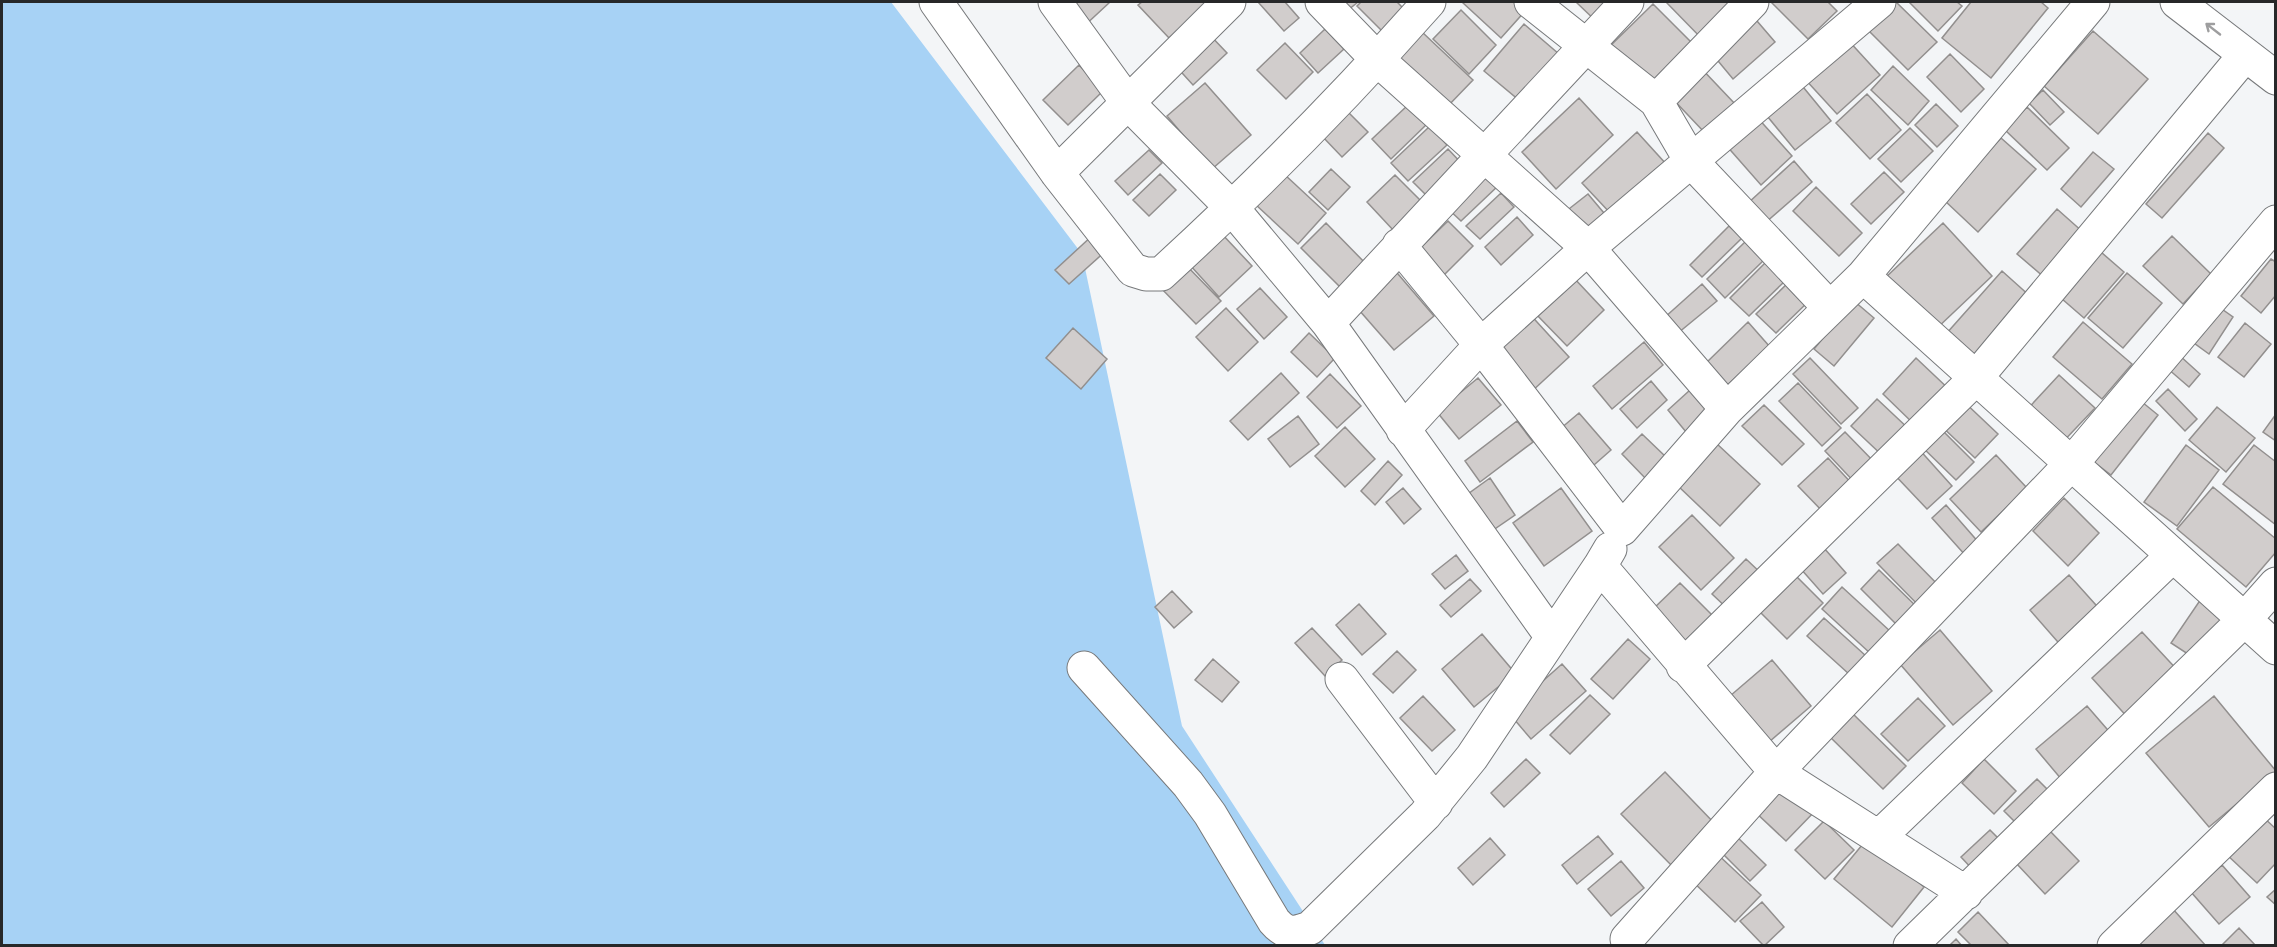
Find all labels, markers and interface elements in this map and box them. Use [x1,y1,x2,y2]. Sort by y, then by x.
one-way arrow [2205,23,2221,36]

